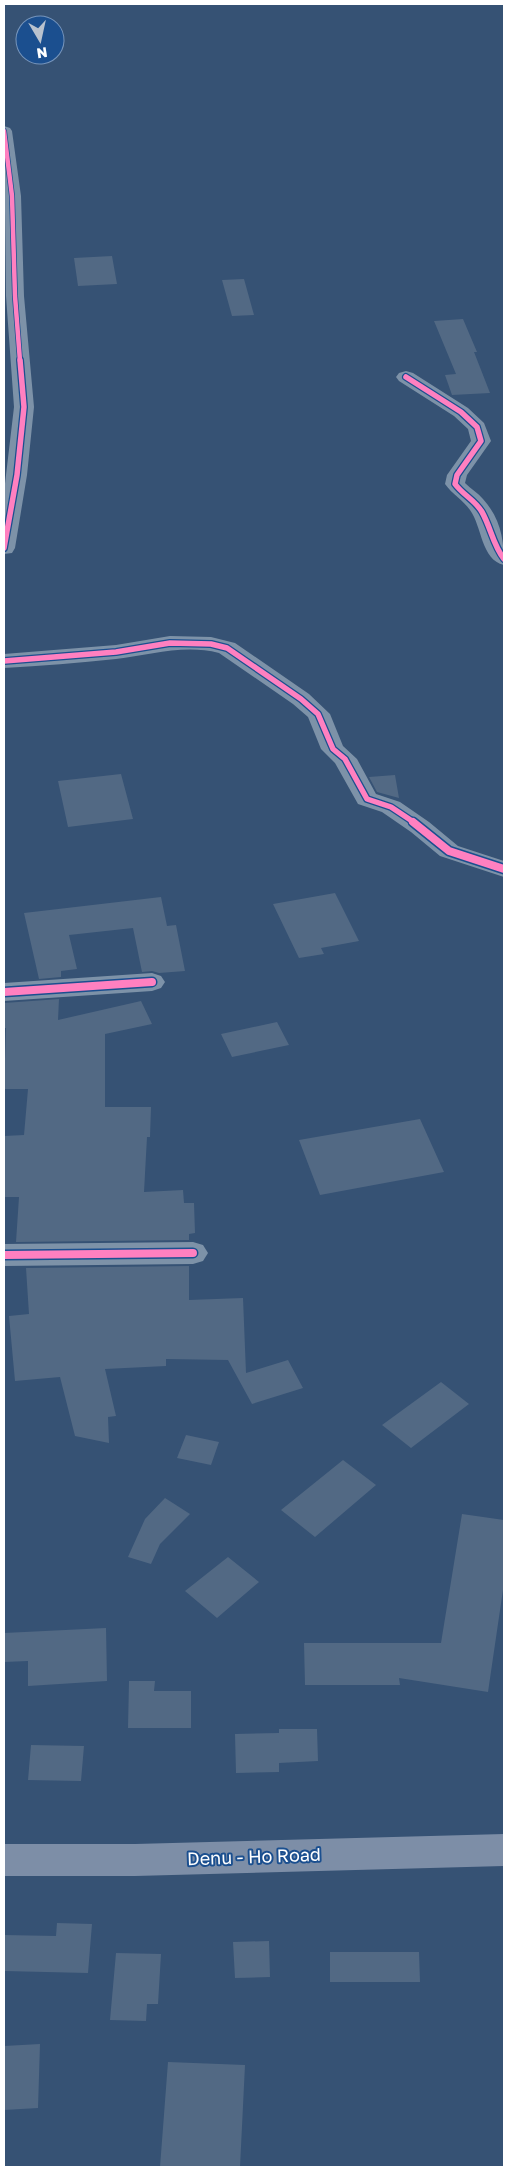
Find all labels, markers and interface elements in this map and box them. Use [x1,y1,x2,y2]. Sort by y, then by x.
north arrow [15,15,65,65]
text: N [36,44,49,63]
street label: Denu - Ho Road [187,1843,321,1869]

